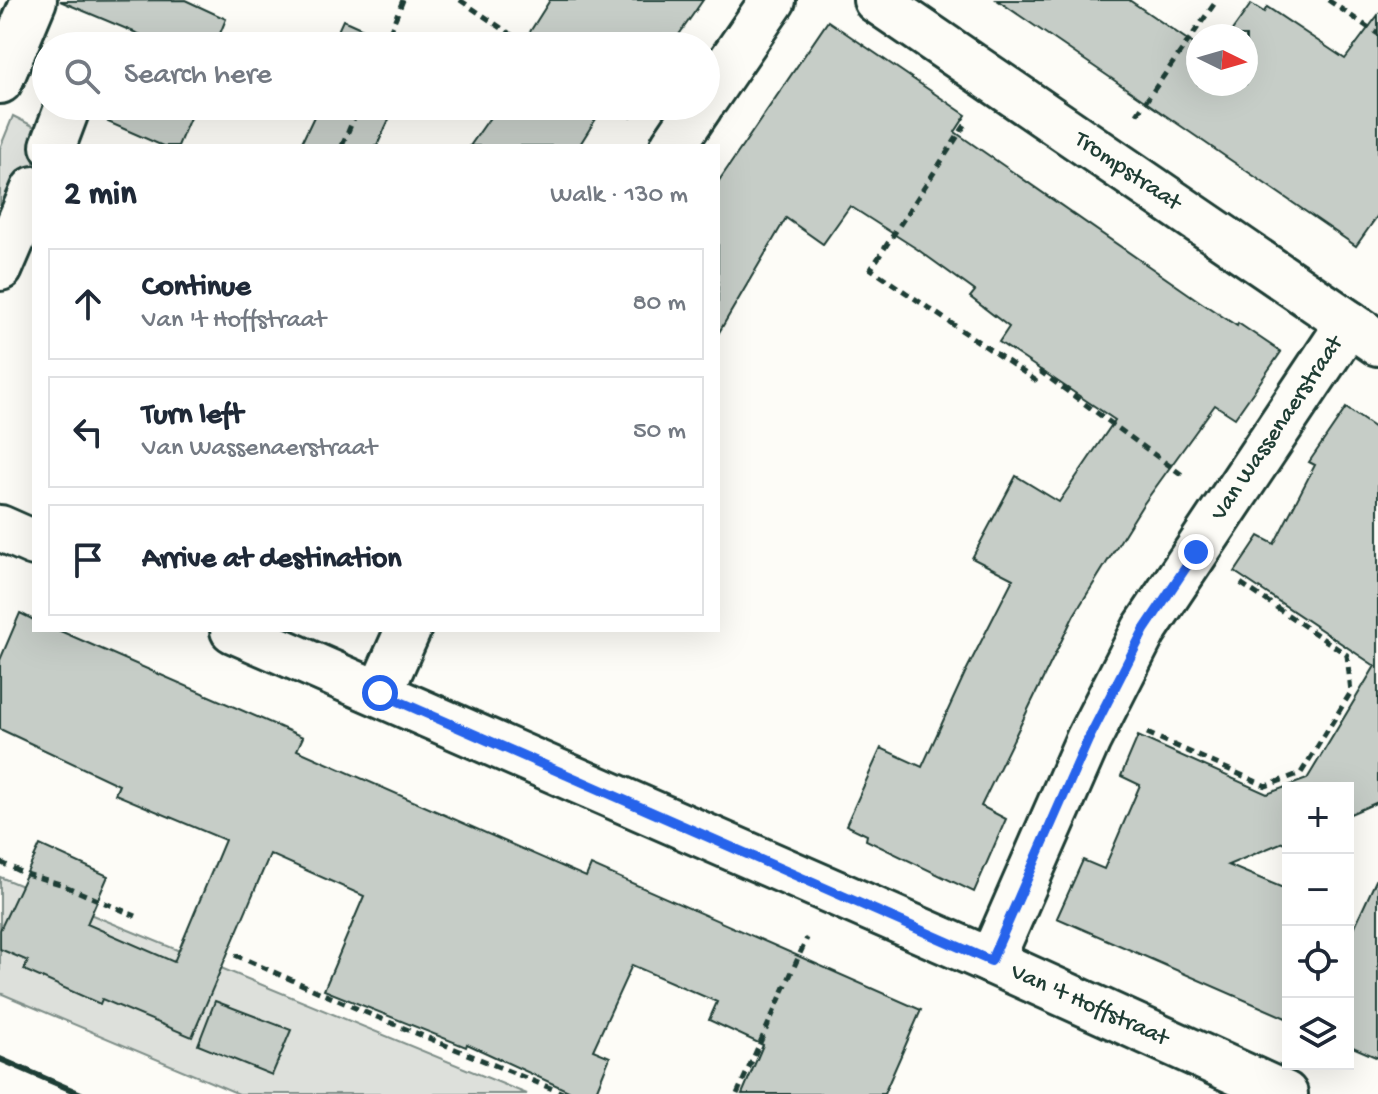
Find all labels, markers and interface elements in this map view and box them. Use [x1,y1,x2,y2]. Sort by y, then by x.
north arrow [1186,24,1258,96]
search box [32,32,720,120]
icon: search [60,54,104,98]
text: Search here [124,59,272,94]
street label: Trompstraat [1066,125,1188,220]
text: 2 min [64,176,136,216]
text: Walk · 130 m [550,181,688,212]
text: Continue [142,271,251,306]
icon: ahead [66,282,110,326]
text: 80 m [632,289,686,320]
text: Van 't Hoffstraat [142,306,326,337]
street label: Van Wassenaerstraat [1205,329,1352,528]
text: Turn left [142,399,243,434]
icon: left [66,410,110,454]
text: 50 m [633,417,686,448]
text: Van Wassenaerstraat [142,434,377,465]
route end [1178,534,1214,570]
icon: arrive [66,538,110,582]
text: Arrive at destination [142,543,402,578]
route start [362,675,398,711]
map controls [1282,782,1354,1070]
button: + [1282,782,1354,854]
button: − [1282,854,1354,926]
button: locate [1282,926,1354,998]
street label: Van 't Hoffstraat [1005,958,1174,1055]
button: layers [1282,998,1354,1070]

